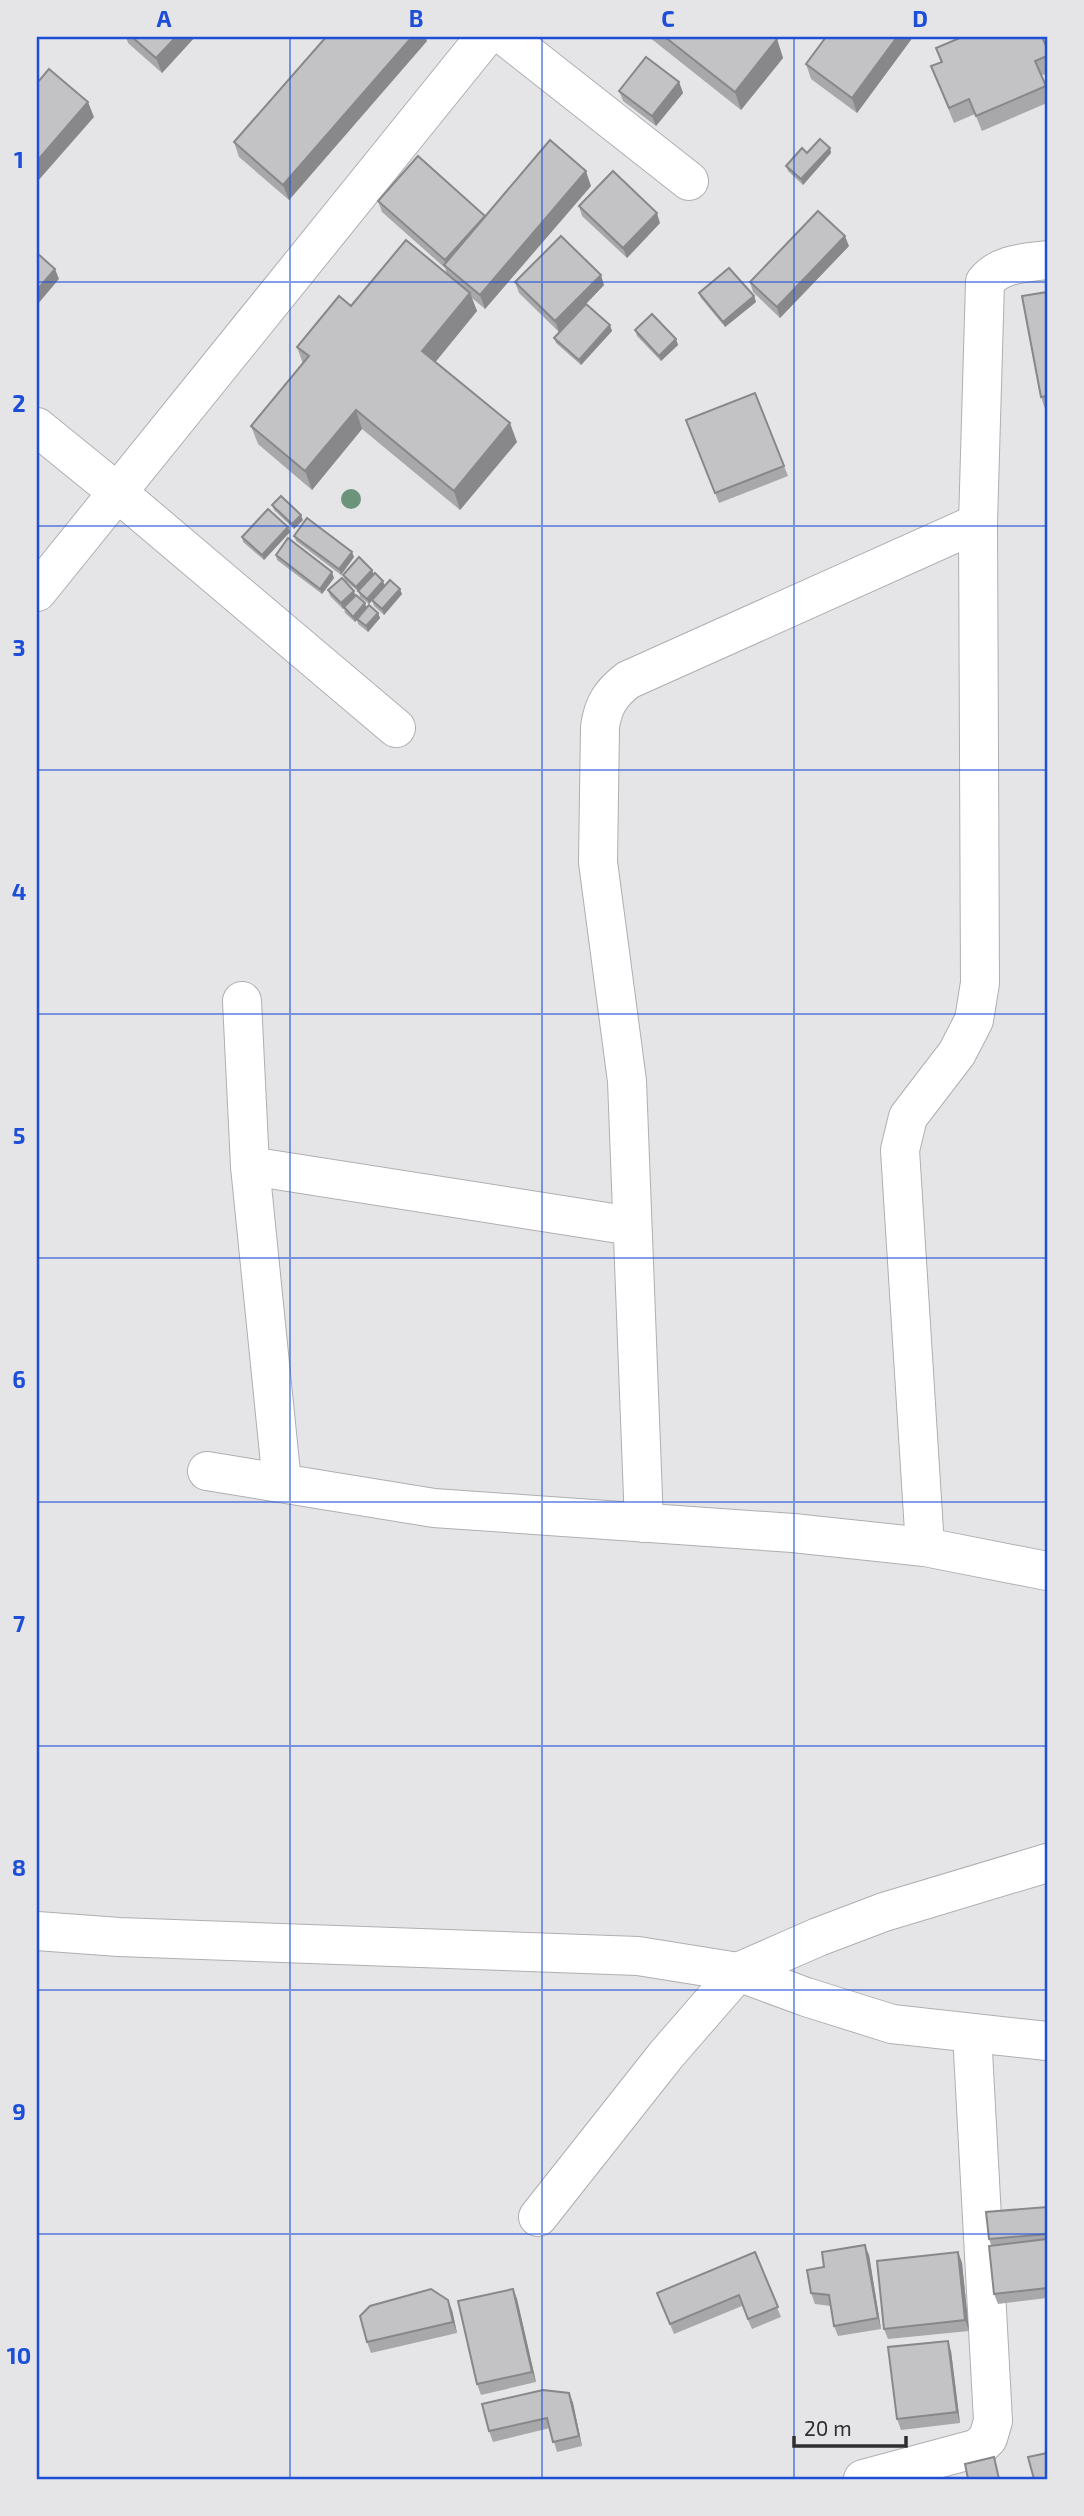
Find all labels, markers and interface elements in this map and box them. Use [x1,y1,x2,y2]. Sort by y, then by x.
text: A [156,4,172,32]
text: B [409,4,423,32]
text: C [661,4,675,32]
text: D [912,4,928,32]
text: 1 [14,145,24,173]
text: 2 [12,389,26,417]
text: 3 [12,633,26,661]
text: 4 [12,877,26,905]
text: 5 [13,1121,25,1149]
text: 6 [12,1365,26,1393]
text: 7 [13,1609,25,1637]
text: 8 [12,1853,26,1881]
text: 9 [12,2097,26,2125]
text: 10 [7,2341,31,2369]
scale bar [794,2404,906,2448]
text: 20 m [804,2415,852,2440]

